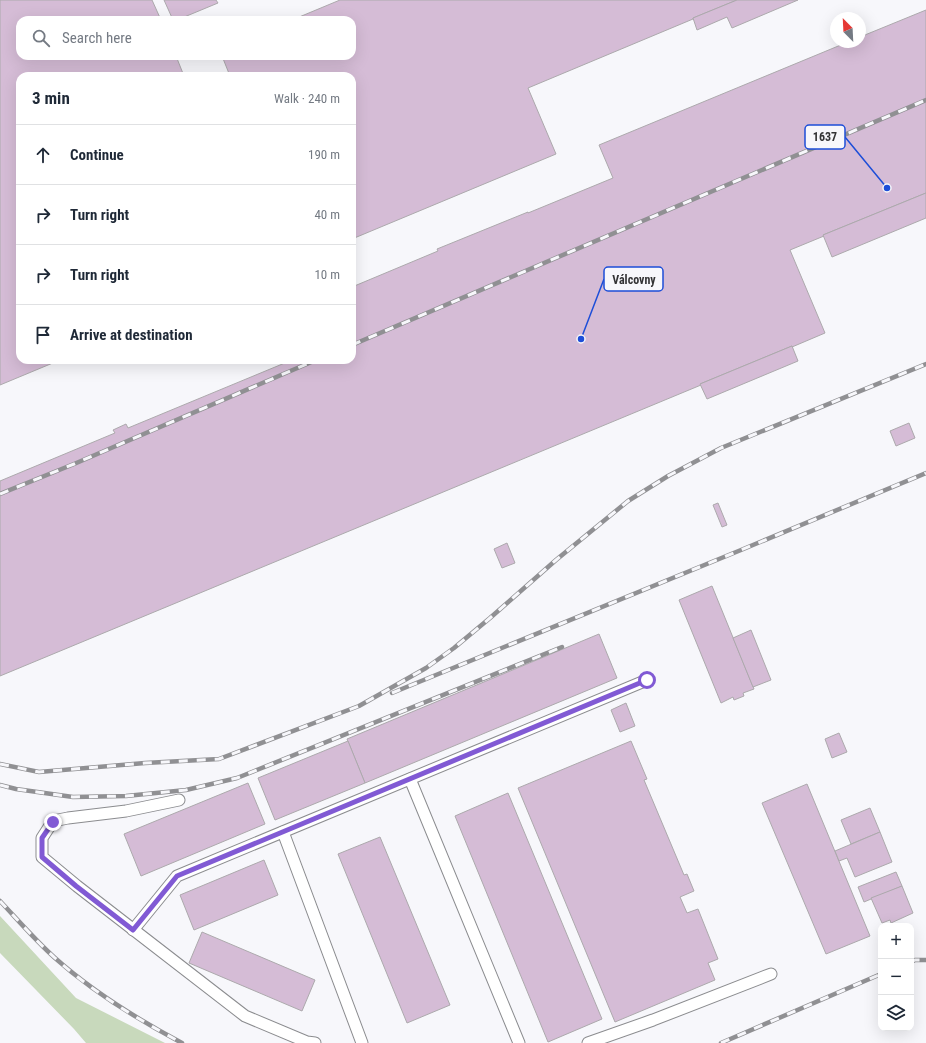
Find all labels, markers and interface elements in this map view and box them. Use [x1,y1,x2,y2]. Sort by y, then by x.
north arrow [830,12,866,48]
search box [16,16,356,60]
icon: search [30,27,52,49]
text: Search here [62,29,132,47]
text: 3 min [32,88,70,108]
text: Walk · 240 m [274,91,340,106]
callout: 1637 [805,125,845,149]
text: 1637 [813,130,837,144]
icon: ahead [32,144,54,166]
text: Continue [70,146,124,164]
text: 190 m [308,147,340,162]
icon: right [32,204,54,226]
text: Turn right [70,206,129,224]
text: 40 m [314,207,340,222]
icon: right [32,264,54,286]
text: Turn right [70,266,129,284]
text: 10 m [314,267,340,282]
callout: Válcovny [604,267,663,291]
text: Válcovny [612,273,656,287]
icon: arrive [32,324,54,346]
text: Arrive at destination [70,326,193,344]
route start [638,671,656,689]
route end [44,813,62,831]
map controls [878,923,914,1031]
button: + [878,923,914,959]
button: − [878,959,914,995]
button: layers [878,995,914,1031]

